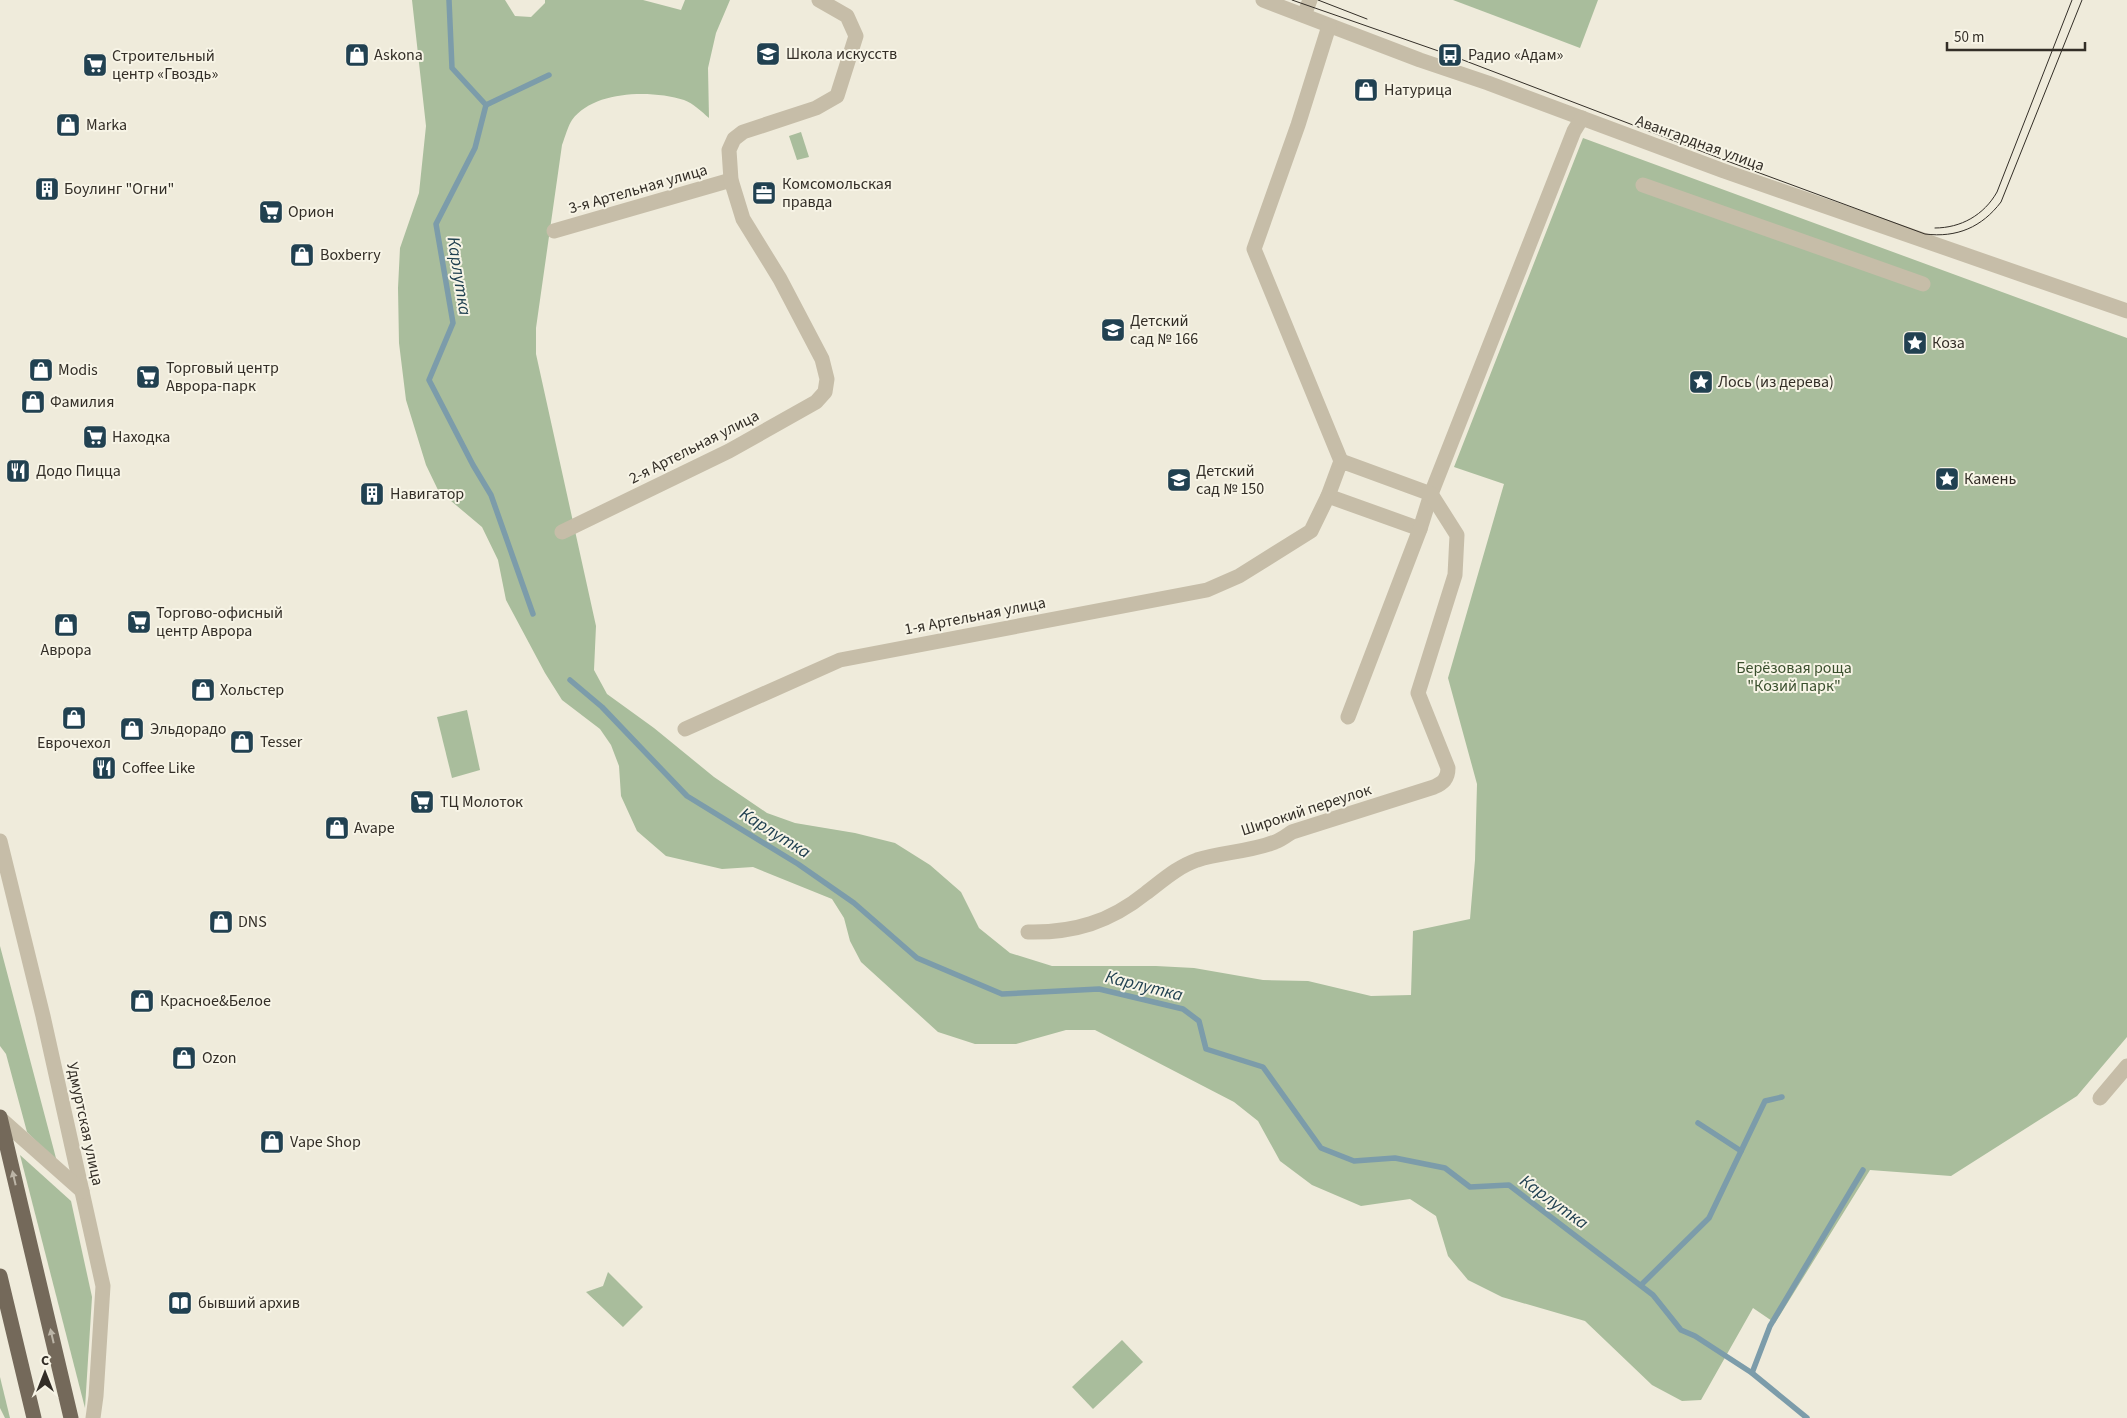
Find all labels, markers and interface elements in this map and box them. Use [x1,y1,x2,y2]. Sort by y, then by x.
scale bar [1947,20,2084,52]
text: 50 m [1954,27,1984,48]
school or university icon: Школа искусств [755,41,781,67]
shop icon: Askona [344,42,370,68]
bus stop icon: Радио «Адам» [1437,42,1463,68]
place label: Школа искусств [786,43,897,65]
place label: Askona [374,44,423,66]
place label: Радио «Адам» [1468,44,1564,66]
place label: Строительный центр «Гвоздь» [112,45,218,85]
supermarket icon: Строительный центр «Гвоздь» [82,52,108,78]
shop icon: Натурица [1353,77,1379,103]
place label: Натурица [1384,79,1452,101]
street label: Авангардная улица [1632,109,1768,177]
shop icon: Marka [55,112,81,138]
place label: Marka [86,114,127,136]
street label: 3-я Артельная улица [566,159,710,219]
place label: Комсомольская правда [782,173,892,213]
building icon: Боулинг "Огни" [34,176,60,202]
place label: Боулинг "Огни" [64,178,174,200]
office icon: Комсомольская правда [751,180,777,206]
supermarket icon: Орион [258,199,284,225]
place label: Орион [288,201,334,223]
water label: Карлутка [440,235,478,317]
shop icon: Boxberry [289,242,315,268]
place label: Boxberry [320,244,381,266]
place label: Детский сад № 166 [1130,310,1198,350]
school or university icon: Детский сад № 166 [1100,317,1126,343]
place icon: Коза [1902,330,1928,356]
place label: Коза [1932,332,1965,354]
shop icon: Modis [28,357,54,383]
place label: Торговый центр Аврора-парк [166,357,279,397]
place label: Modis [58,359,98,381]
supermarket icon: Торговый центр Аврора-парк [135,364,161,390]
place icon: Лось (из дерева) [1688,369,1714,395]
place label: Лось (из дерева) [1718,371,1834,393]
shop icon: Фамилия [20,389,46,415]
place label: Фамилия [50,391,114,413]
street label: 2-я Артельная улица [625,405,763,489]
supermarket icon: Находка [82,424,108,450]
place label: Находка [112,426,170,448]
restaurant icon: Додо Пицца [5,458,31,484]
place label: Додо Пицца [36,460,121,482]
place label: Детский сад № 150 [1196,460,1264,500]
place icon: Камень [1934,466,1960,492]
school or university icon: Детский сад № 150 [1166,467,1192,493]
place label: Камень [1964,468,2016,490]
building icon: Навигатор [359,481,385,507]
place label: Навигатор [390,483,464,505]
street label: 1-я Артельная улица [903,592,1047,640]
place label: Торгово-офисный центр Аврора [156,602,283,642]
supermarket icon: Торгово-офисный центр Аврора [126,609,152,635]
shop icon: Аврора [53,612,79,638]
place label: Аврора [40,639,92,661]
park label: Берёзовая роща "Козий парк" [1736,657,1852,697]
shop icon: Хольстер [190,677,216,703]
place label: Хольстер [220,679,284,701]
shop icon: Еврочехол [61,705,87,731]
shop icon: Эльдорадо [119,716,145,742]
place label: Эльдорадо [150,718,227,740]
shop icon: Tesser [229,729,255,755]
place label: Tesser [260,731,303,753]
place label: Еврочехол [37,732,111,754]
restaurant icon: Coffee Like [91,755,117,781]
place label: Coffee Like [122,757,195,779]
street label: Широкий переулок [1238,779,1374,841]
supermarket icon: ТЦ Молоток [409,789,435,815]
place label: ТЦ Молоток [440,791,523,813]
water label: Карлутка [735,801,815,865]
shop icon: Avape [324,815,350,841]
place label: Avape [354,817,395,839]
shop icon: DNS [208,909,234,935]
place label: DNS [238,911,267,933]
water label: Карлутка [1103,964,1186,1008]
shop icon: Красное&Белое [129,988,155,1014]
place label: Красное&Белое [160,990,271,1012]
shop icon: Ozon [171,1045,197,1071]
place label: Ozon [202,1047,237,1069]
street label: Удмуртская улица [61,1060,109,1188]
shop icon: Vape Shop [259,1129,285,1155]
place label: Vape Shop [290,1131,361,1153]
water label: Карлутка [1515,1169,1594,1236]
one-way arrow [10,1171,18,1186]
library icon: бывший архив [167,1290,193,1316]
place label: бывший архив [198,1292,300,1314]
one-way arrow [48,1329,56,1344]
north arrow [20,1348,70,1398]
text: С [41,1351,49,1371]

